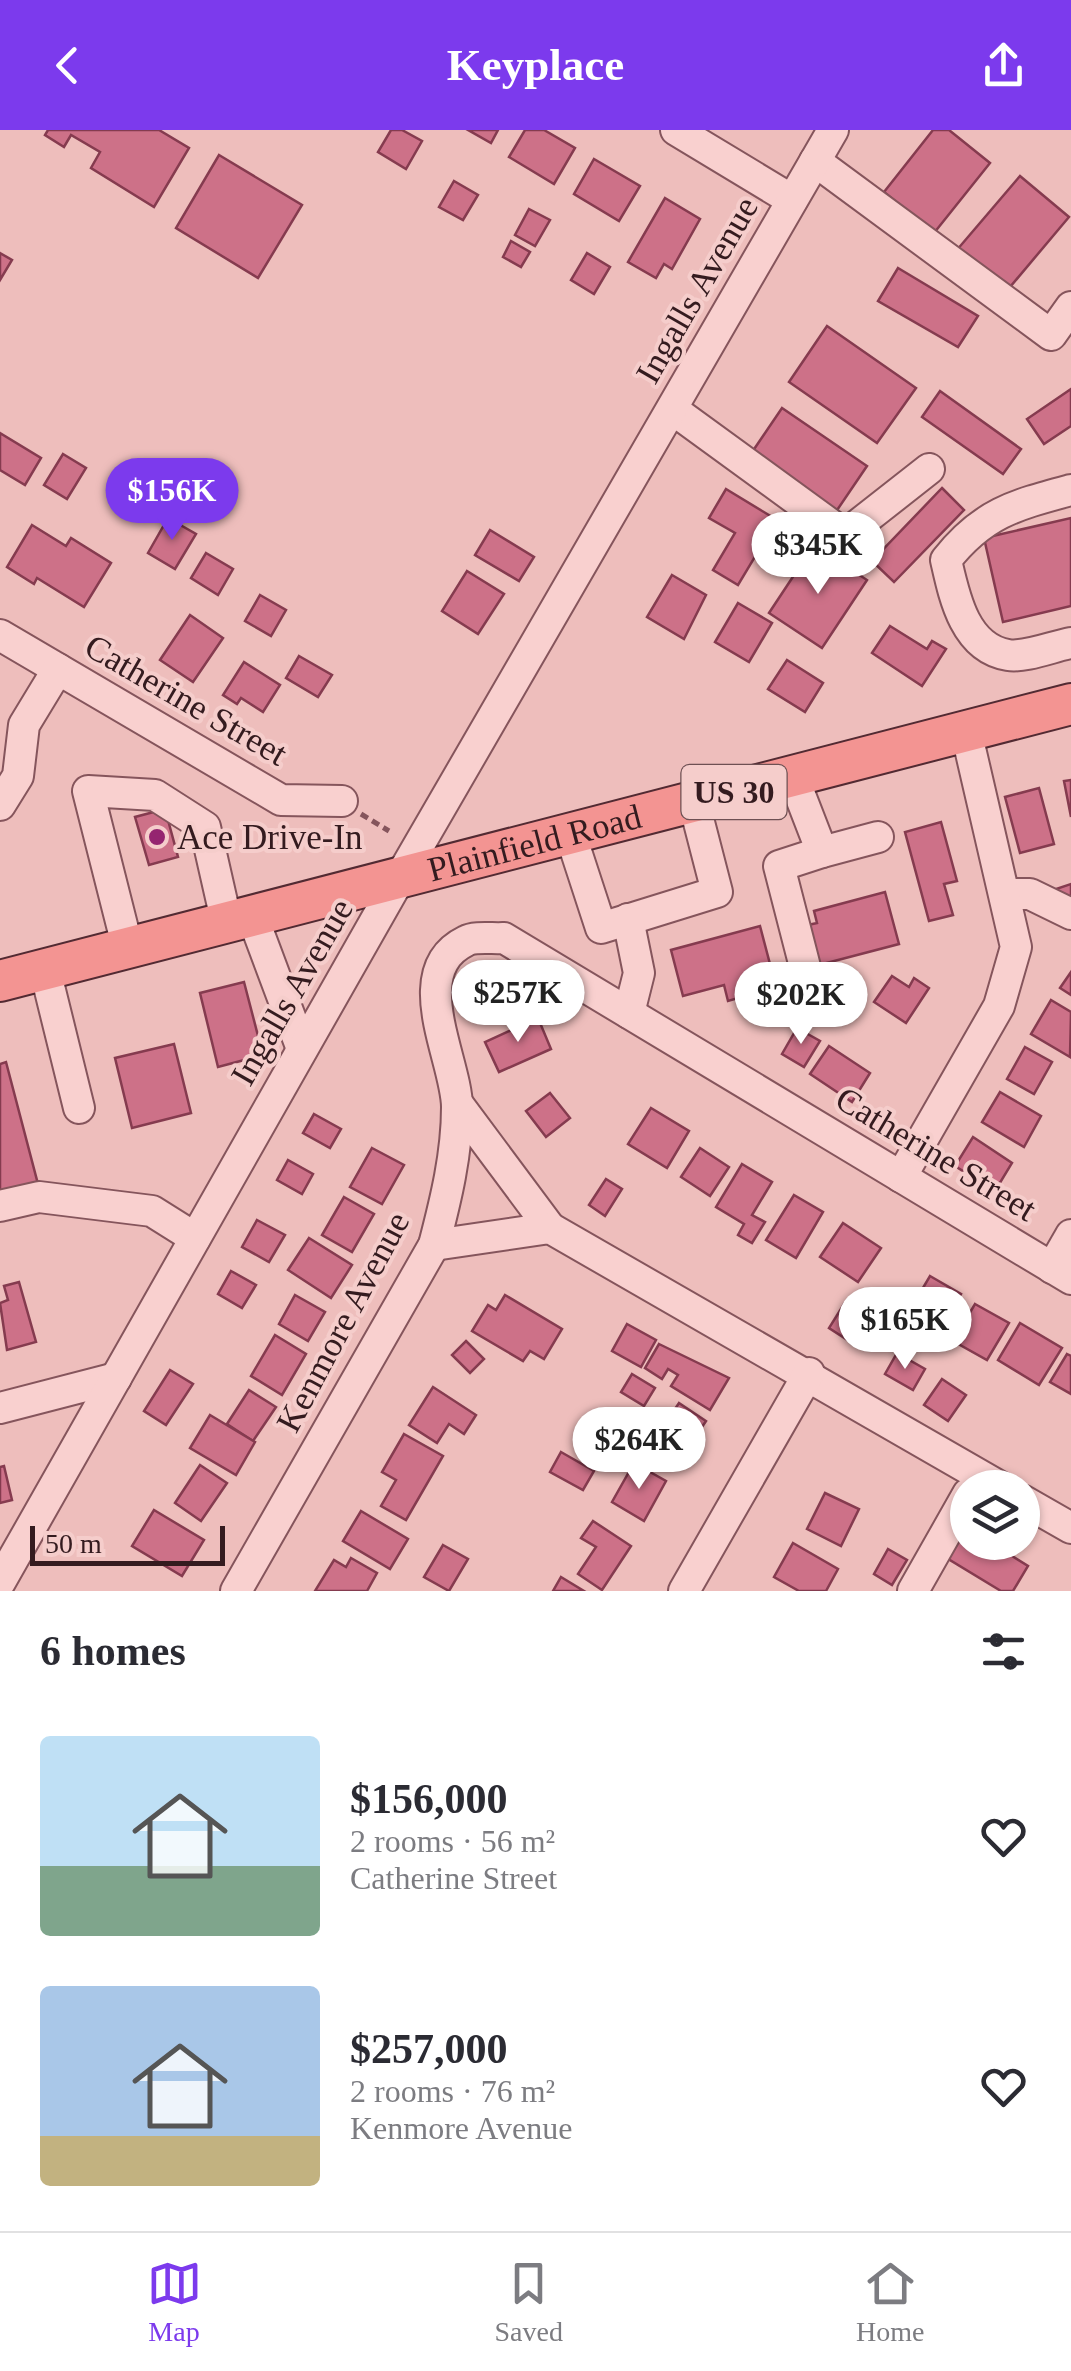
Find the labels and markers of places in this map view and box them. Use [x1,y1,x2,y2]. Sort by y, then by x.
pin: $156K [102,458,242,543]
pin: $345K [748,512,888,597]
place label: Ace Drive-In [177,818,363,857]
marker: Ace Drive-In [146,826,168,848]
pin: $257K [448,960,588,1045]
pin: $202K [731,962,871,1047]
pin: $165K [835,1287,975,1372]
pin: $264K [569,1407,709,1492]

